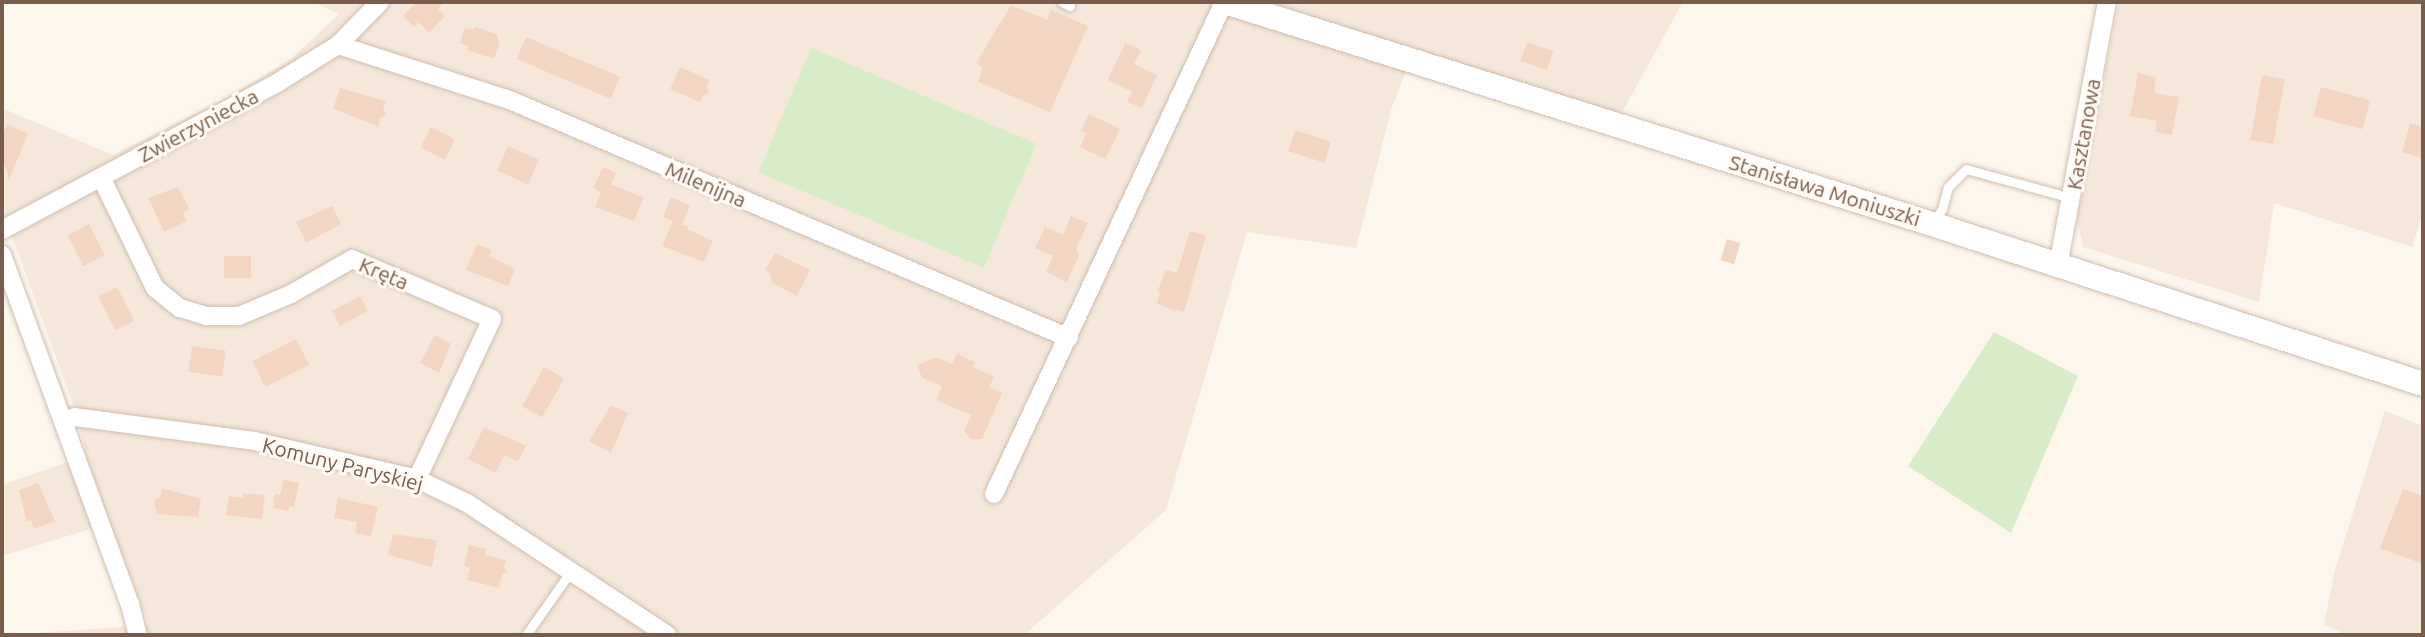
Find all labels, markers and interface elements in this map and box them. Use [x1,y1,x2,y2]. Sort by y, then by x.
street label: Kasztanowa [2061,76,2105,192]
street label: Zwierzyniecka [134,83,262,167]
street label: Stanisława Moniuszki [1726,149,1924,231]
street label: Milenijna [662,156,750,212]
street label: Kręta [355,251,413,295]
street label: Komuny Paryskiej [260,432,426,496]

